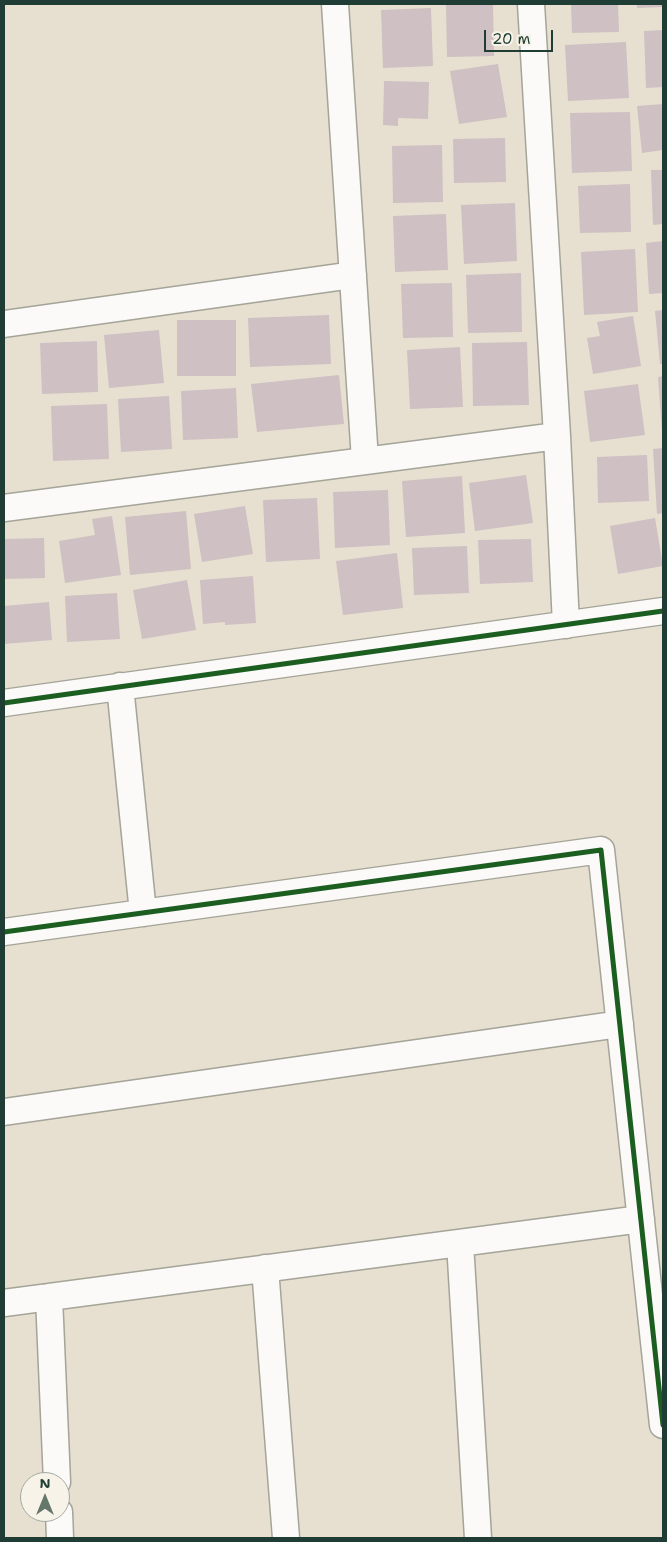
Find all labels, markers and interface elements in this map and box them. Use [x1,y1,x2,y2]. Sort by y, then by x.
scale bar [487,20,556,52]
text: 20 m [492,29,531,49]
north arrow [20,1472,70,1522]
text: N [39,1474,51,1492]

